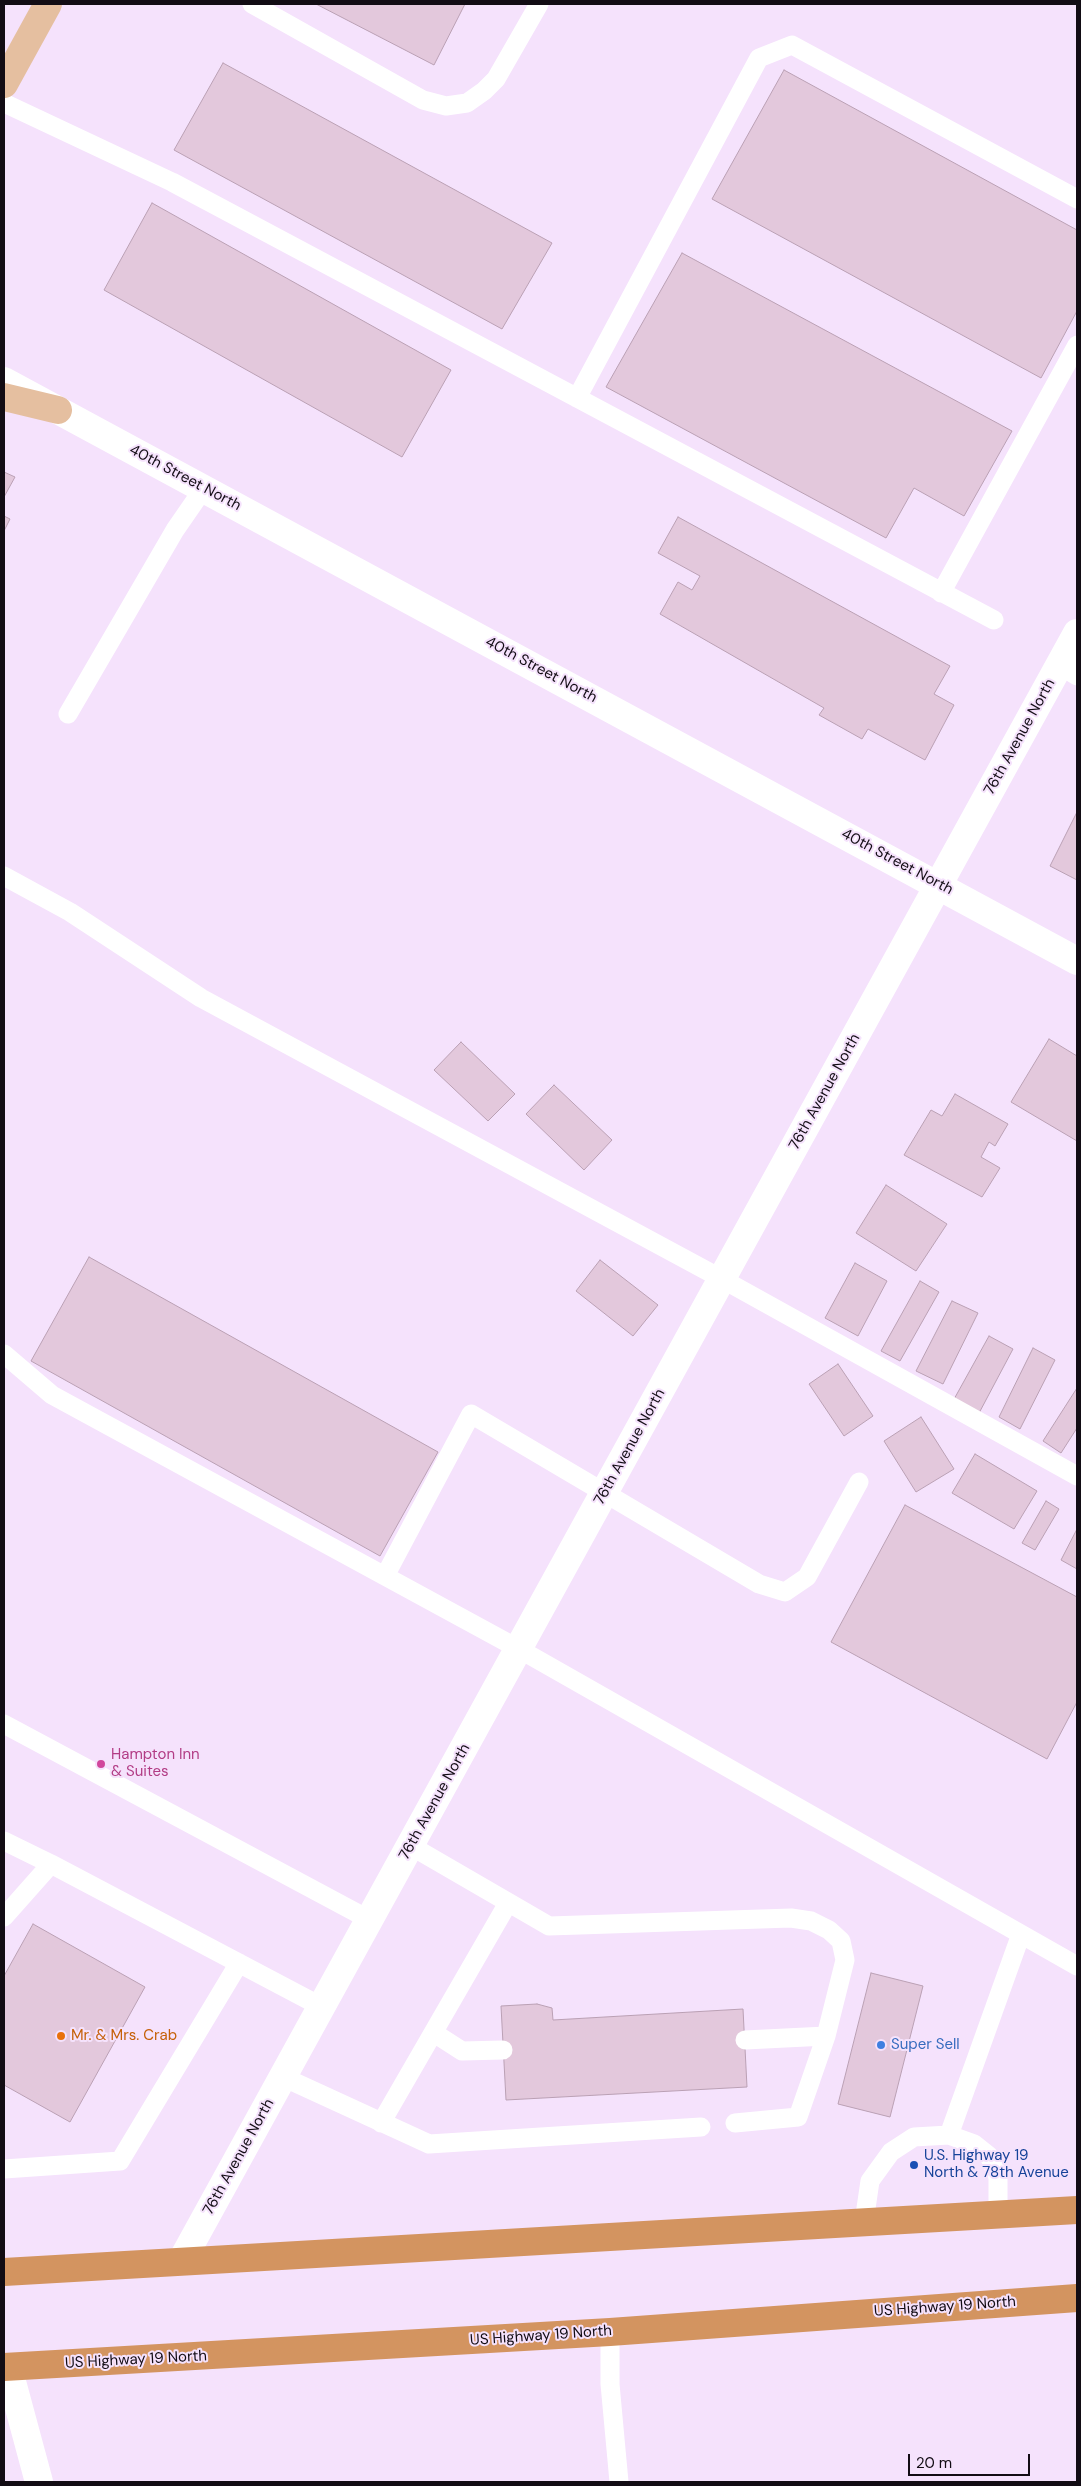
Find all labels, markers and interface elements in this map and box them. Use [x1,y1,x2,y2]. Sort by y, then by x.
street label: 40th Street North [126,441,244,515]
street label: 40th Street North [482,633,600,707]
street label: 76th Avenue North [981,676,1059,798]
street label: 40th Street North [838,825,956,899]
street label: 76th Avenue North [786,1031,864,1153]
street label: 76th Avenue North [591,1386,669,1508]
street label: 76th Avenue North [396,1741,474,1863]
place label: Hampton Inn & Suites [111,1746,200,1781]
marker: Hampton Inn & Suites [95,1758,107,1770]
place label: Mr. & Mrs. Crab [71,2027,177,2045]
marker: Mr. & Mrs. Crab [55,2030,67,2042]
place label: Super Sell [891,2036,960,2054]
marker: Super Sell [875,2039,887,2051]
street label: 76th Avenue North [200,2096,278,2218]
place label: U.S. Highway 19 North & 78th Avenue [924,2147,1069,2182]
marker: U.S. Highway 19 North & 78th Avenue [908,2159,920,2171]
street label: US Highway 19 North [873,2293,1017,2321]
street label: US Highway 19 North [469,2322,613,2350]
street label: US Highway 19 North [65,2347,207,2373]
scale bar [911,2444,1034,2476]
text: 20 m [916,2453,952,2473]

